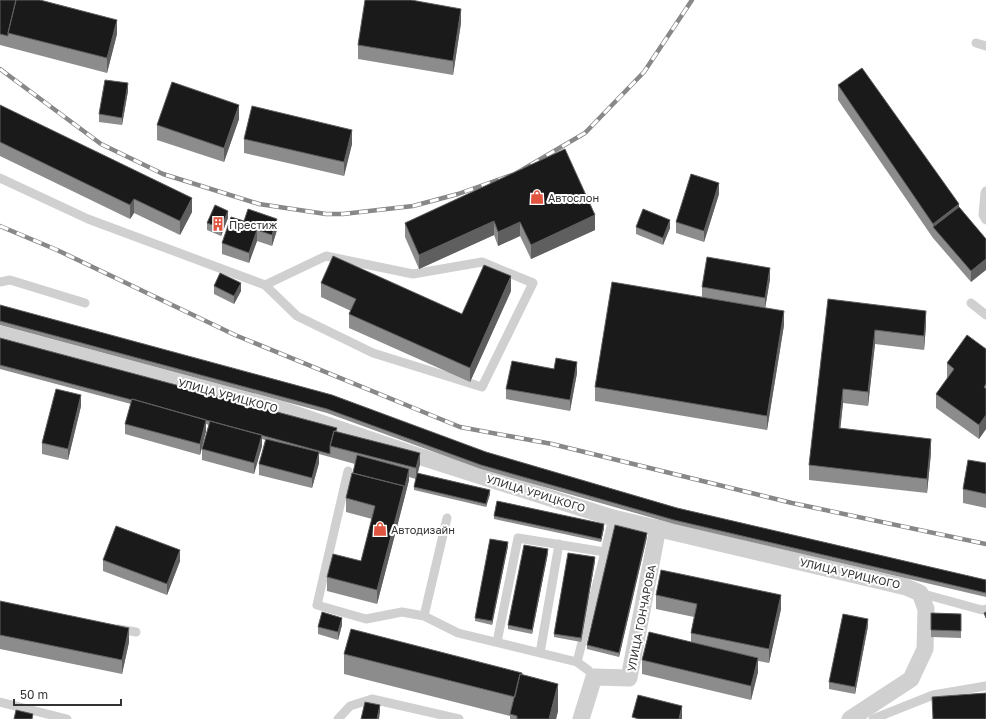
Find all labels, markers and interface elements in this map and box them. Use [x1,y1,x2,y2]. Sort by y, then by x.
shop icon: Автослон [529,189,545,205]
place label: Автослон [548,191,599,204]
building icon: Престиж [210,216,226,232]
place label: Престиж [229,218,277,231]
street label: УЛИЦА УРИЦКОГО [177,375,279,415]
street label: УЛИЦА УРИЦКОГО [485,472,587,514]
shop icon: Автодизайн [372,521,388,537]
place label: Автодизайн [391,523,455,536]
street label: УЛИЦА УРИЦКОГО [798,555,902,591]
street label: УЛИЦА ГОНЧАРОВА [624,563,658,673]
scale bar [14,681,121,707]
text: 50 m [20,687,48,702]

